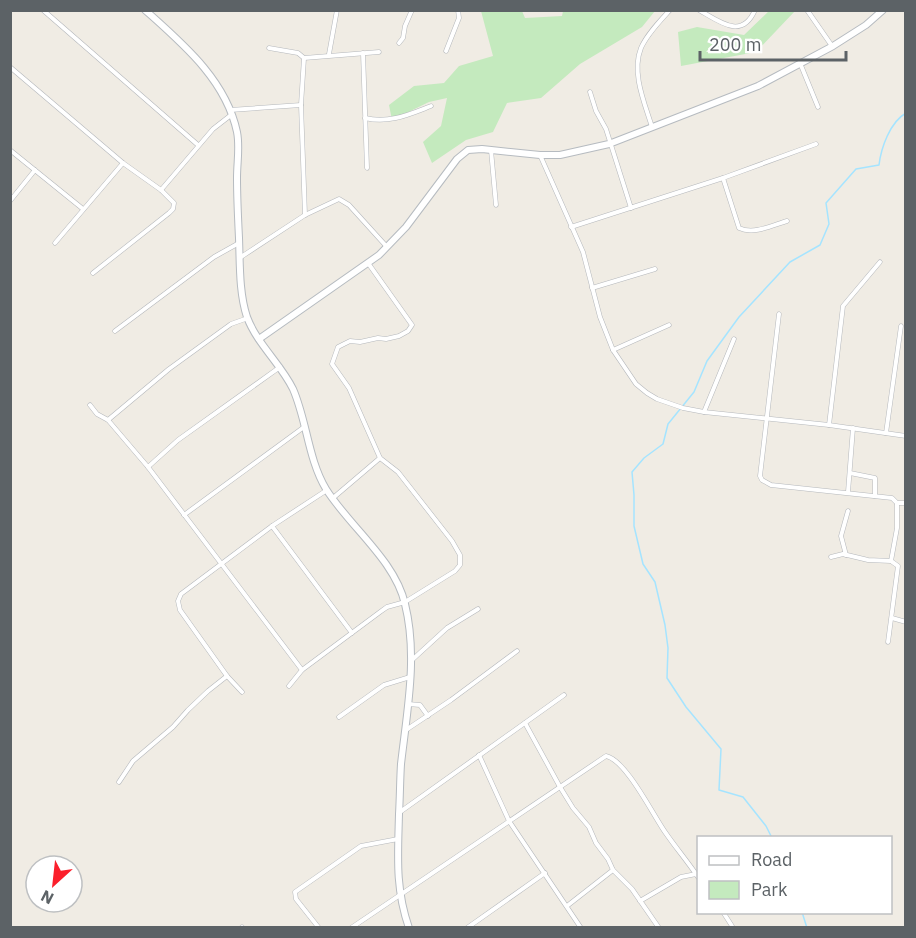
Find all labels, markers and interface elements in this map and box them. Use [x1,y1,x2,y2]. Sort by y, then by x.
scale bar [700,24,846,62]
text: 200 m [709,33,761,56]
legend [697,836,892,914]
text: Road [751,848,792,871]
north arrow [24,854,84,914]
text: Park [751,878,788,901]
text: N [37,886,57,909]

